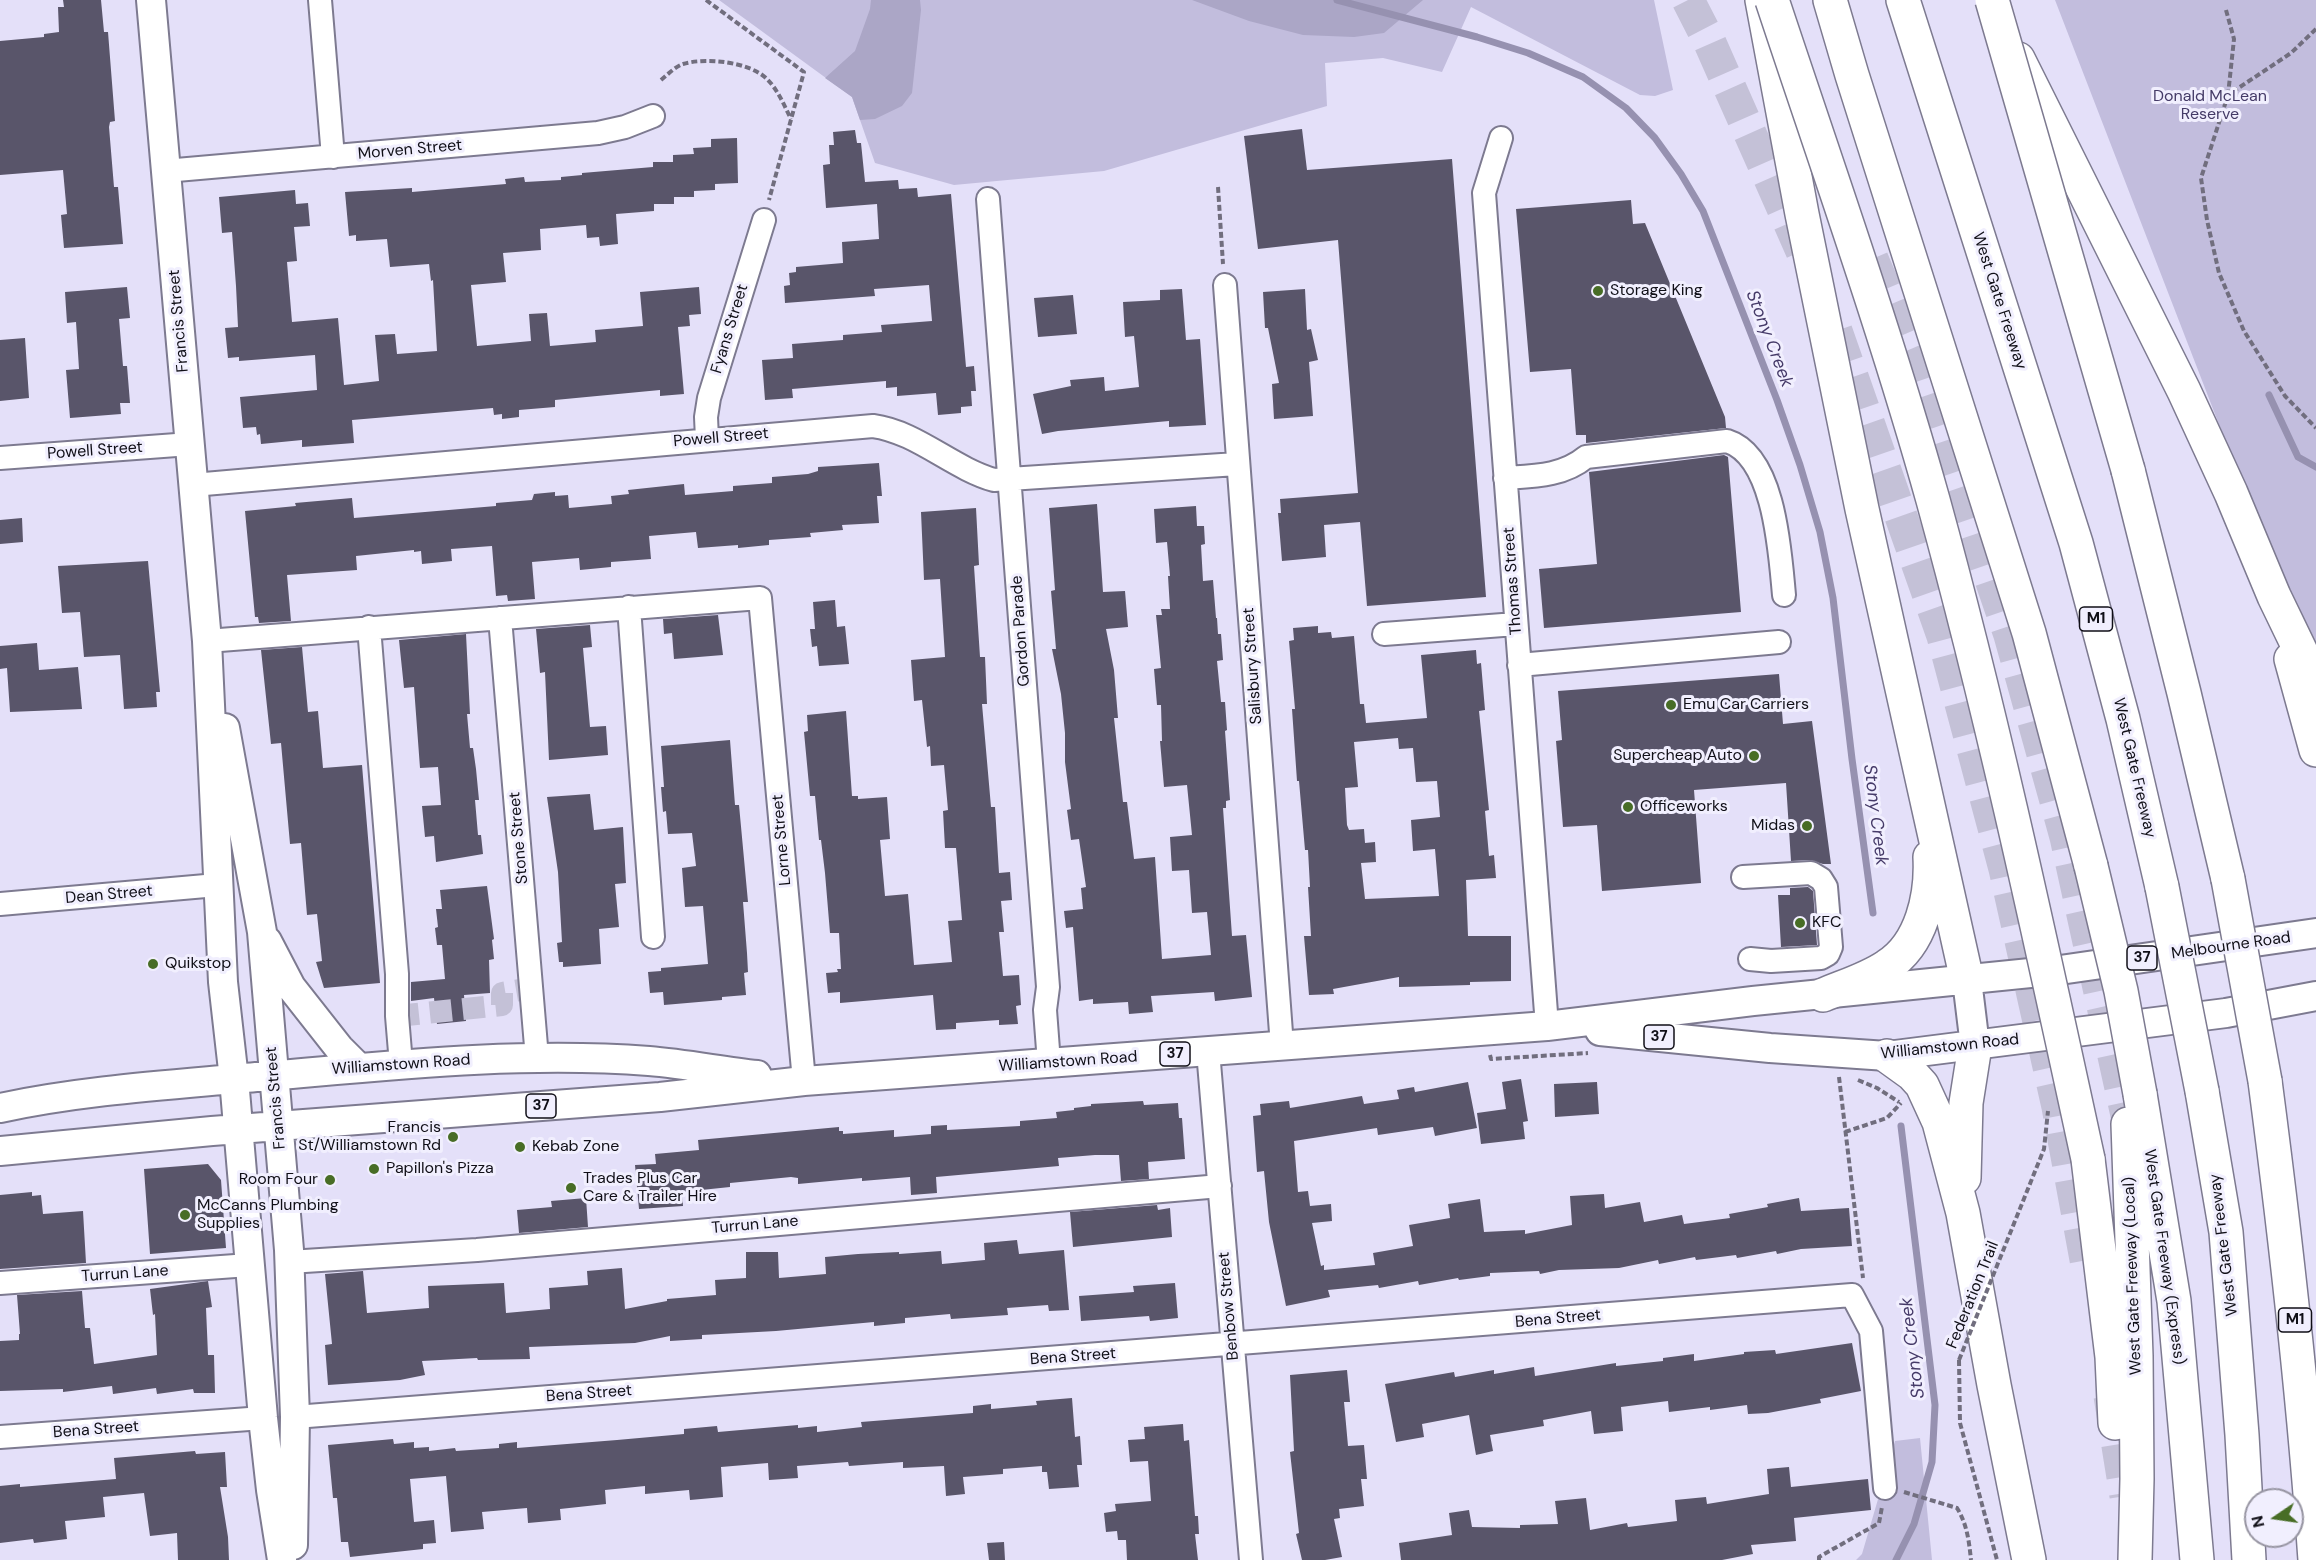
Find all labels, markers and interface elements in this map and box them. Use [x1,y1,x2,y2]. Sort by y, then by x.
park label: Donald McLean Reserve [2153,87,2267,125]
street label: Morven Street [357,136,463,164]
street label: West Gate Freeway [1968,230,2030,372]
street label: Francis Street [165,269,193,373]
place label: Storage King [1610,281,1703,301]
street label: Fyans Street [707,282,753,376]
marker: Storage King [1591,284,1605,298]
water label: Stony Creek [1741,287,1797,391]
street label: Powell Street [672,424,770,452]
street label: Powell Street [47,438,143,464]
street label: Thomas Street [1500,526,1526,636]
street label: Gordon Parade [1008,575,1034,687]
street label: Salisbury Street [1239,607,1267,725]
road number: M1 [2080,607,2112,631]
place label: Emu Car Carriers [1683,695,1809,715]
street label: West Gate Freeway [2109,696,2159,840]
marker: Emu Car Carriers [1664,698,1678,712]
place label: Supercheap Auto [1613,746,1742,766]
marker: Supercheap Auto [1747,749,1761,763]
water label: Stony Creek [1858,763,1892,867]
street label: Stone Street [505,791,533,885]
street label: Lorne Street [768,794,796,886]
place label: Officeworks [1640,797,1728,817]
marker: Officeworks [1621,800,1635,814]
place label: Midas [1751,816,1795,836]
marker: Midas [1800,819,1814,833]
street label: Dean Street [65,882,153,908]
place label: KFC [1812,913,1841,933]
marker: KFC [1793,916,1807,930]
street label: Melbourne Road [2170,928,2292,964]
road number: 37 [2127,946,2157,970]
place label: Quikstop [165,954,231,974]
marker: Quikstop [146,957,160,971]
road number: 37 [1644,1025,1674,1049]
street label: Williamstown Road [1880,1030,2020,1064]
road number: 37 [1160,1042,1190,1066]
street label: Francis Street [262,1046,290,1150]
street label: Williamstown Road [998,1048,1138,1076]
street label: Williamstown Road [331,1051,471,1079]
road number: 37 [526,1094,556,1118]
place label: Francis St/Williamstown Rd [298,1118,441,1156]
marker: Francis St/Williamstown Rd [446,1130,460,1144]
place label: Kebab Zone [532,1137,619,1157]
marker: Kebab Zone [513,1140,527,1154]
street label: West Gate Freeway (Express) [2139,1148,2189,1366]
place label: Papillon's Pizza [386,1159,494,1179]
marker: Papillon's Pizza [367,1162,381,1176]
place label: Trades Plus Car Care & Trailer Hire [583,1169,717,1207]
place label: Room Four [239,1170,318,1190]
marker: Room Four [323,1173,337,1187]
street label: West Gate Freeway [2206,1173,2242,1317]
street label: West Gate Freeway (Local) [2120,1176,2146,1376]
marker: Trades Plus Car Care & Trailer Hire [564,1181,578,1195]
place label: McCanns Plumbing Supplies [197,1196,339,1234]
marker: McCanns Plumbing Supplies [178,1208,192,1222]
street label: Turrun Lane [711,1212,799,1238]
street label: Federation Trail [1943,1239,2003,1351]
street label: Benbow Street [1215,1251,1243,1361]
street label: Turrun Lane [81,1261,169,1287]
water label: Stony Creek [1896,1296,1930,1400]
street label: Bena Street [1514,1306,1602,1332]
road number: M1 [2278,1308,2312,1332]
street label: Bena Street [1029,1344,1117,1370]
street label: Bena Street [545,1381,633,1407]
street label: Bena Street [52,1417,140,1443]
north arrow [2244,1488,2304,1548]
text: N [2246,1514,2269,1530]

